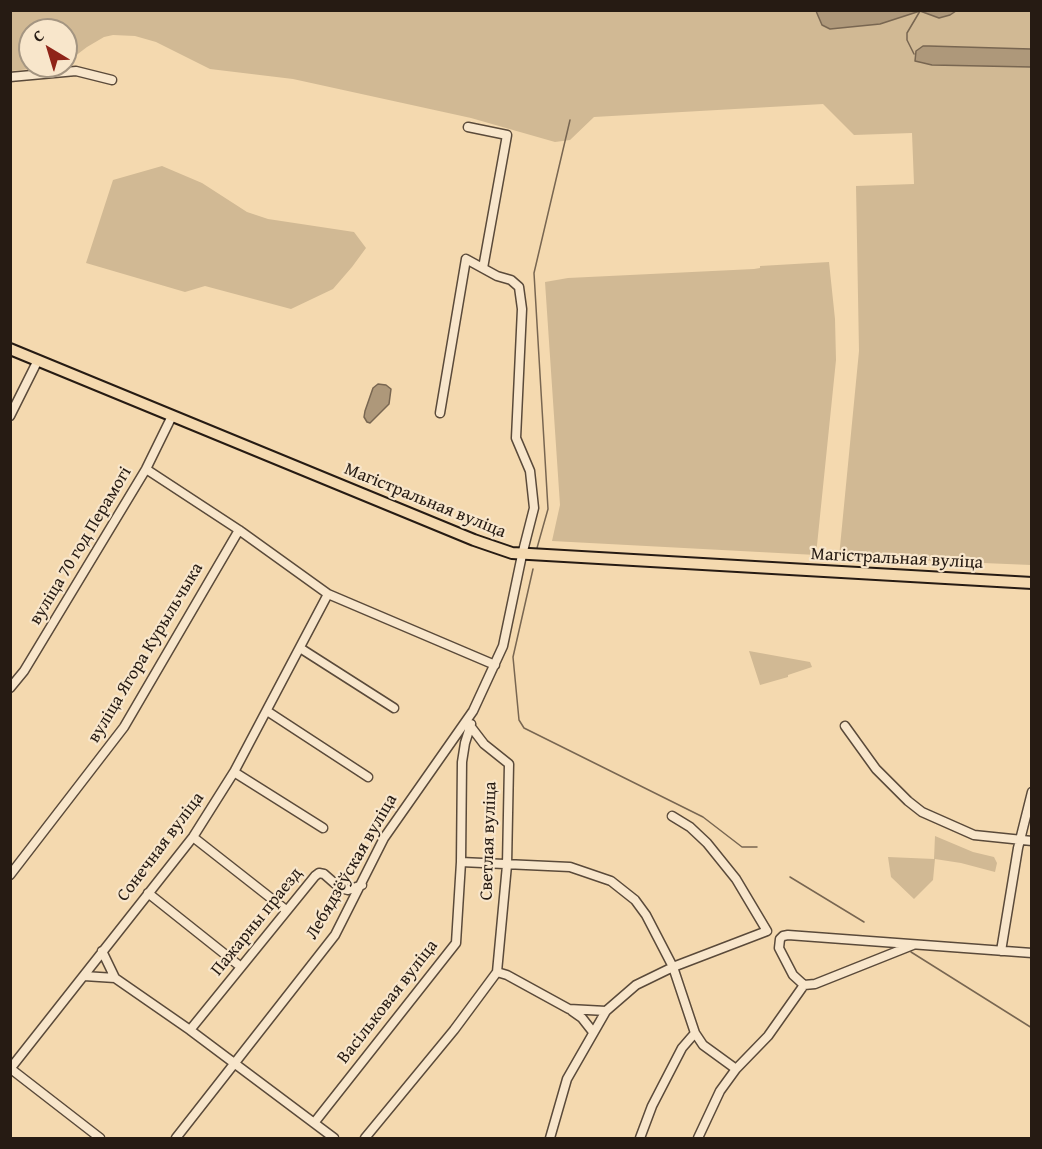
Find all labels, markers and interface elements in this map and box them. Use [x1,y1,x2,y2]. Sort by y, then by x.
north arrow [18,18,78,78]
text: С [27,23,49,48]
street label: Магістральная вуліца [341,459,509,543]
street label: вуліца 70 год Перамогі [25,463,137,629]
street label: Магістральная вуліца [810,544,984,574]
street label: вуліца Ягора Курыльчыка [84,559,208,747]
street label: Светлая вуліца [476,781,502,901]
street label: Сонечная вуліца [113,788,209,906]
street label: Лебядзёўская вуліца [302,791,402,943]
street label: Пажарны праезд [207,863,307,981]
street label: Васільковая вуліца [333,936,443,1068]

